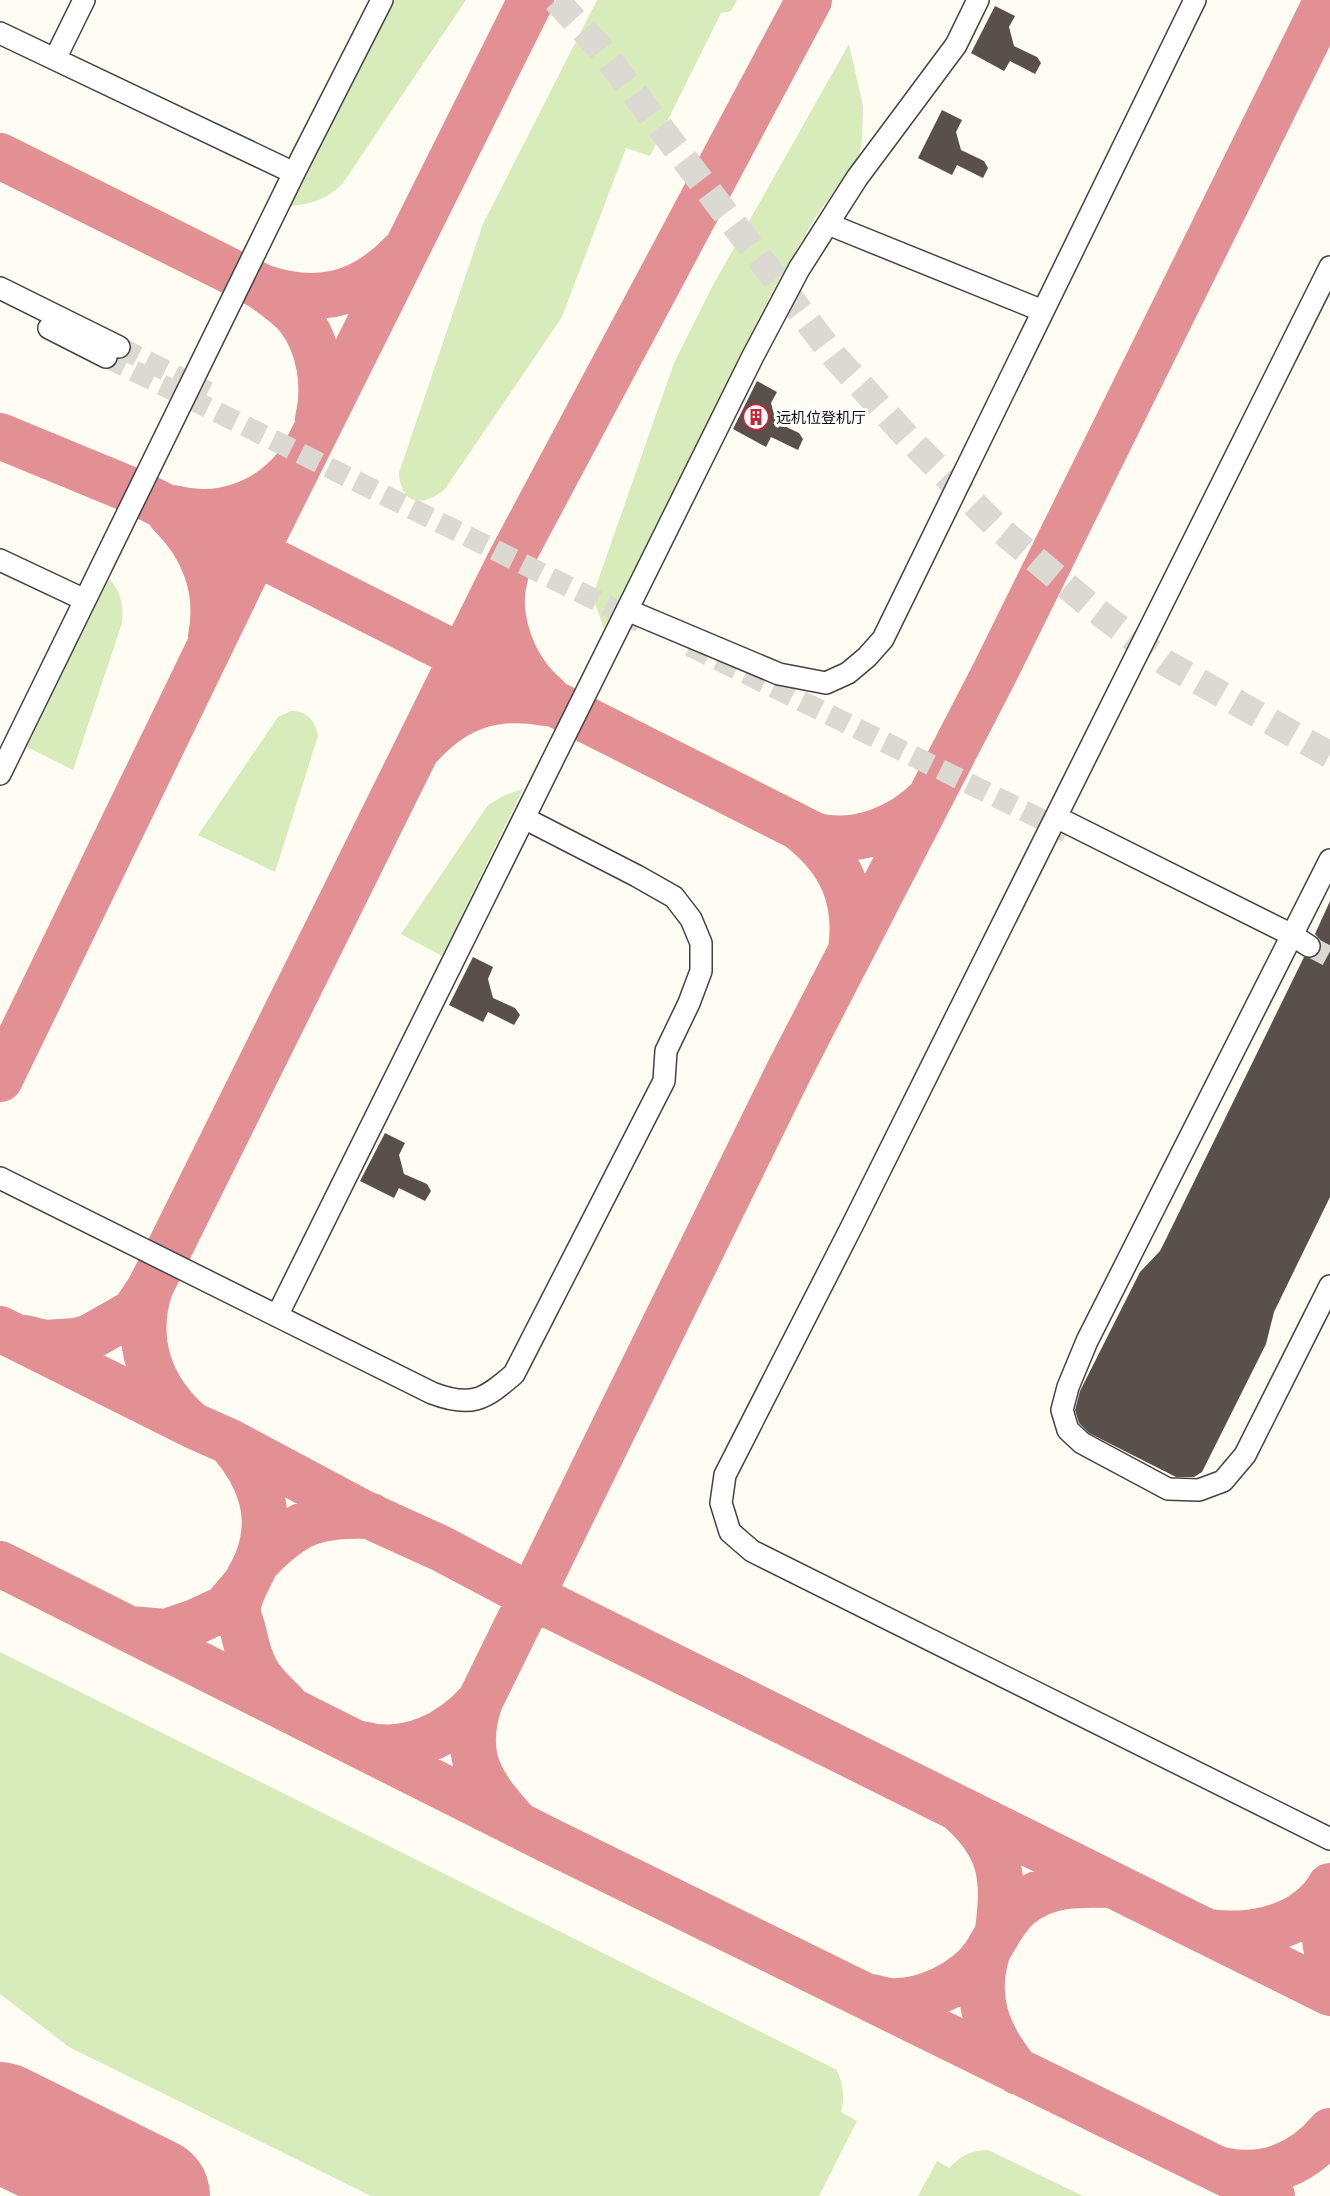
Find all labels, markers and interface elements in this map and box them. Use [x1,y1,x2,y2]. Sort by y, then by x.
building icon: 远机位登机厅 [741,402,771,432]
place label: 远机位登机厅 [776,407,866,427]

